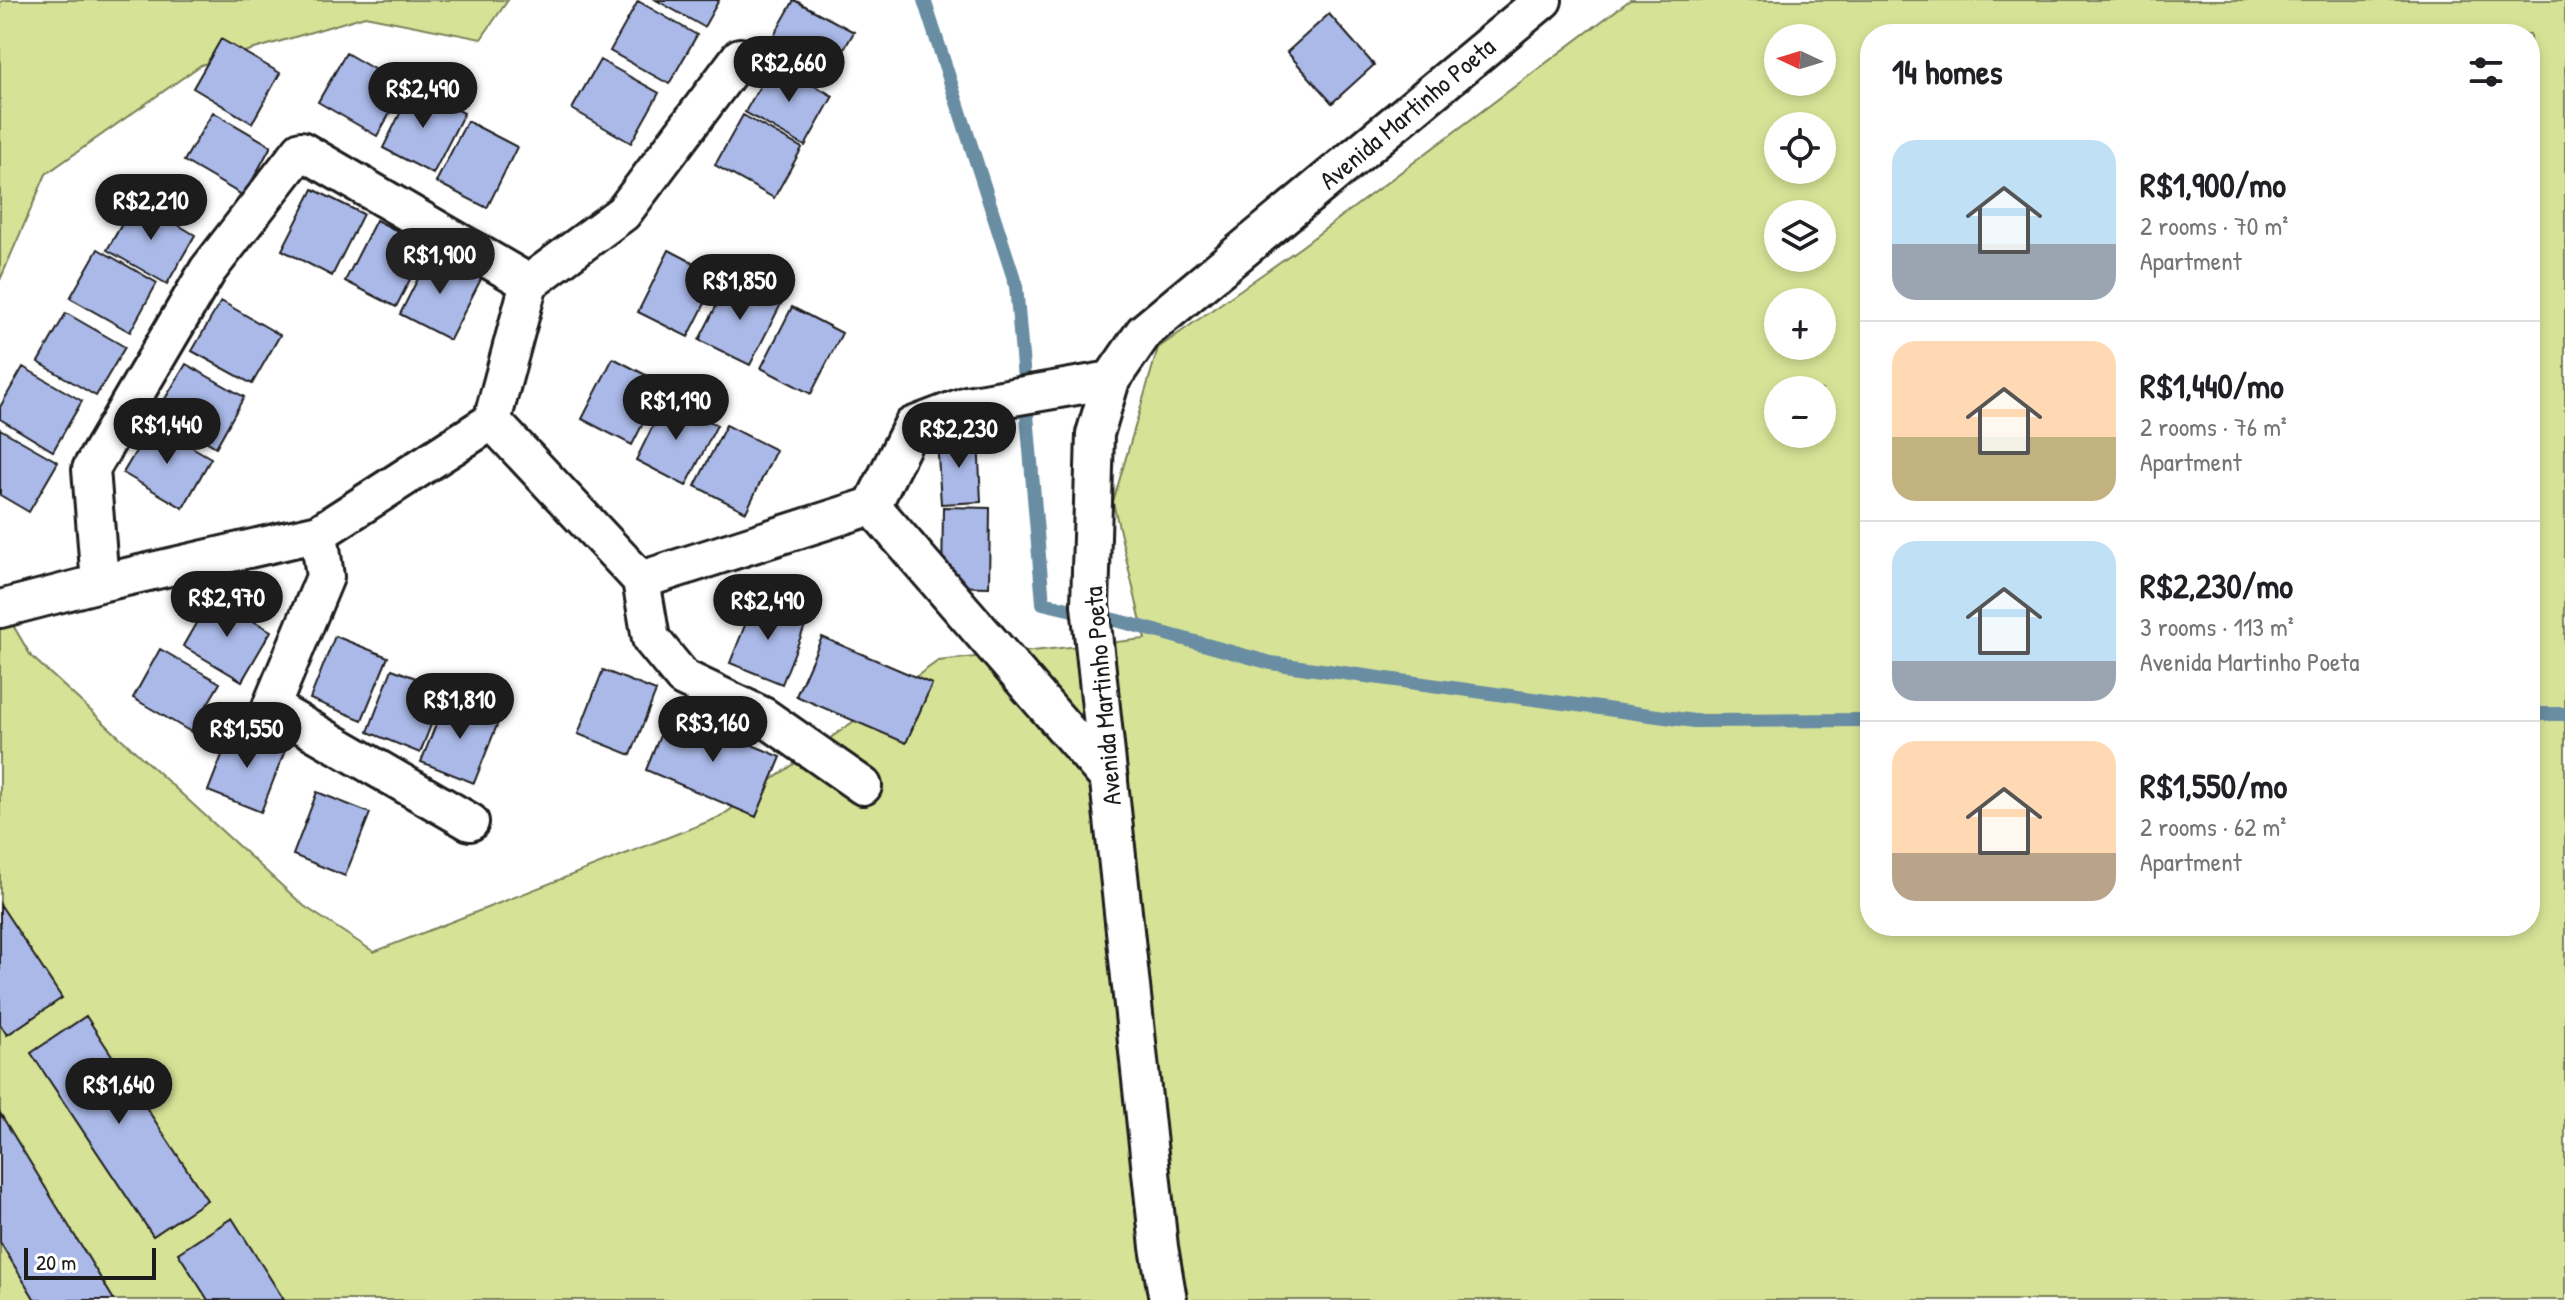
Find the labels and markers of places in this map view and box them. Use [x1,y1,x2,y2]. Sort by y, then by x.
pin: R$2,660 [715,36,863,104]
pin: R$2,490 [349,62,497,130]
pin: R$2,210 [77,174,225,242]
pin: R$1,900 [366,228,514,296]
pin: R$1,850 [666,254,814,322]
pin: R$1,190 [602,374,750,442]
pin: R$1,440 [93,398,241,466]
pin: R$2,230 [885,402,1033,470]
pin: R$2,970 [153,571,301,639]
pin: R$2,490 [694,574,842,642]
pin: R$1,810 [386,673,534,741]
pin: R$3,160 [639,696,787,764]
pin: R$1,550 [173,702,321,770]
pin: R$1,640 [45,1058,193,1126]

